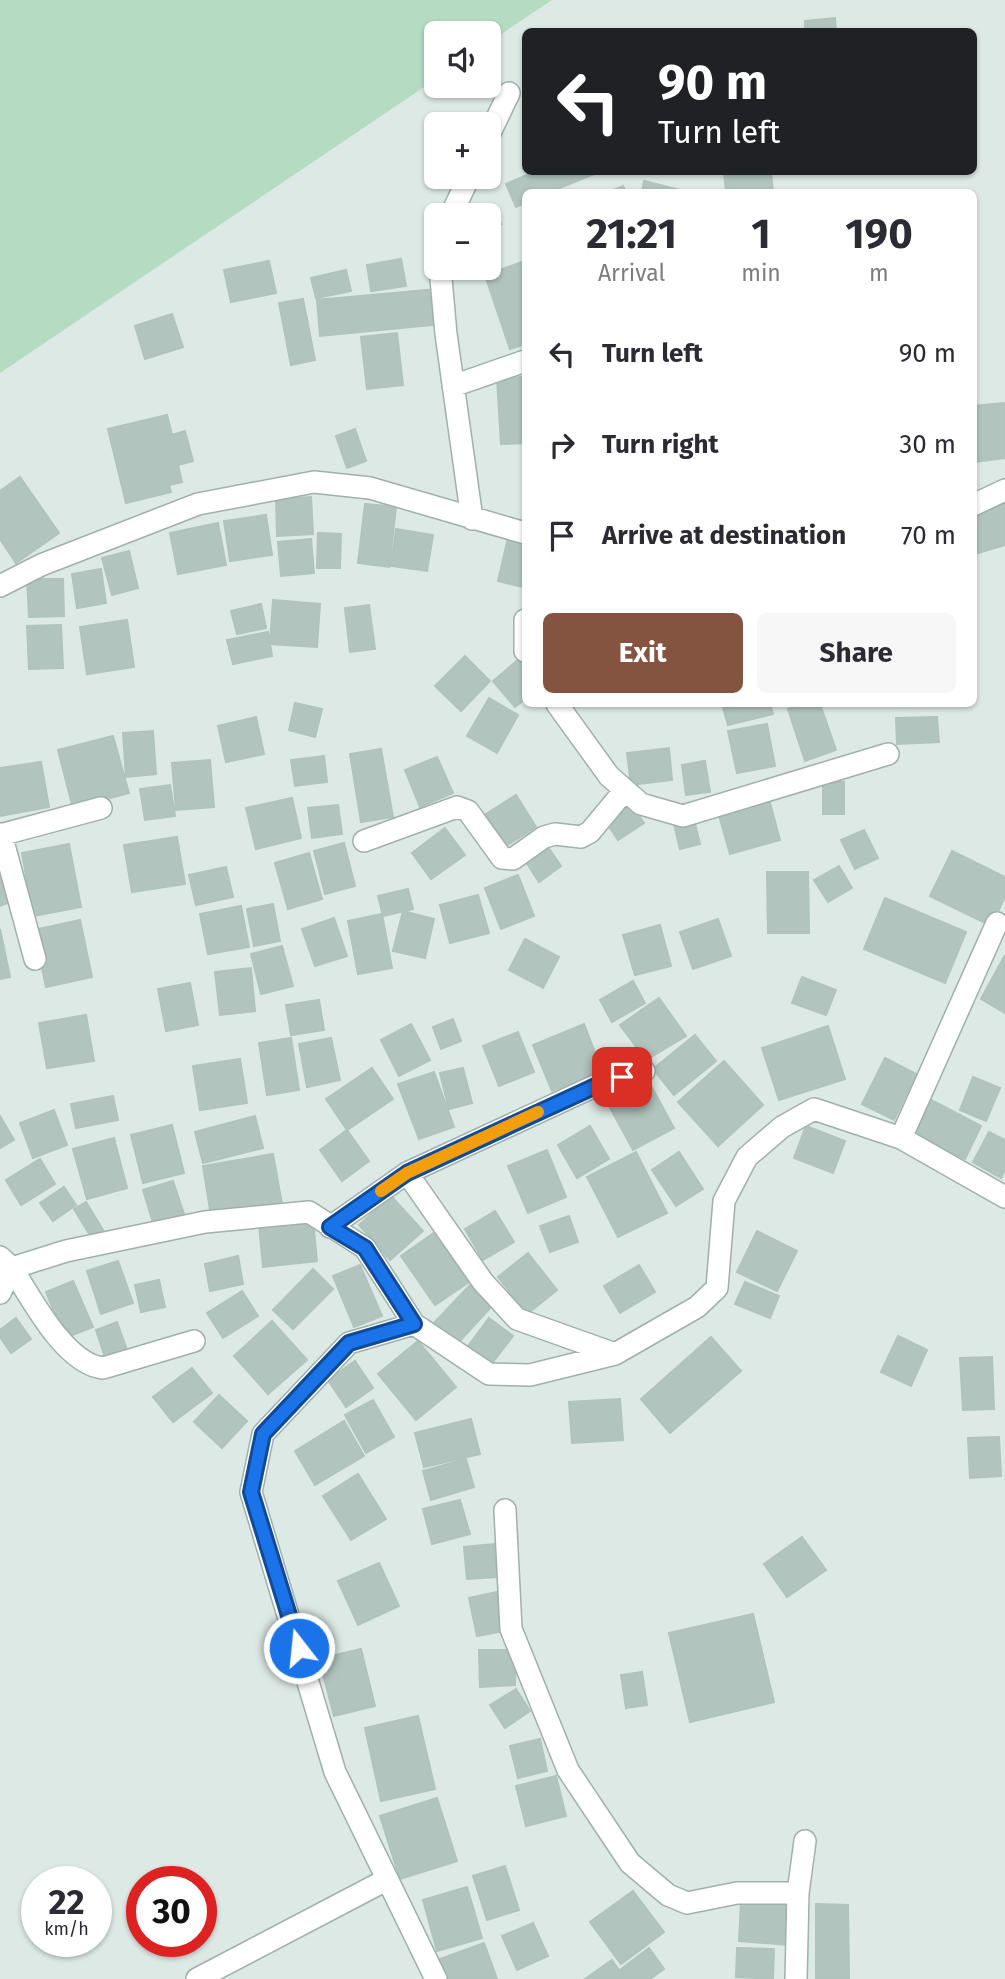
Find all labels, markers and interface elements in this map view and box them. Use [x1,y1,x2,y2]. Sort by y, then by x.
map controls [424,21,501,280]
button: sound [424,21,501,98]
text: 90 m [658,53,767,112]
icon: left [543,56,634,147]
button: + [424,112,501,189]
text: Turn left [658,113,780,151]
button: − [424,203,501,280]
text: 21:21 [586,209,677,259]
text: 1 [751,209,771,259]
text: 190 [845,209,913,259]
text: Arrival [598,259,665,287]
text: min [741,259,781,287]
text: m [869,259,889,287]
icon: left [543,335,581,373]
text: Turn left [602,338,703,369]
text: 90 m [899,338,956,369]
icon: right [543,426,581,464]
text: Turn right [602,429,719,460]
text: 30 m [899,429,956,460]
icon: arrive [543,517,581,555]
text: Arrive at destination [602,520,846,551]
text: 70 m [901,520,956,551]
button: Exit [543,613,743,693]
button: Share [757,613,956,693]
pin [592,1047,652,1107]
icon: arrive [603,1058,641,1096]
position arrow [262,1611,336,1685]
speed limit sign: 30 [126,1866,217,1957]
text: 22 [48,1881,85,1923]
text: km/h [44,1918,89,1940]

